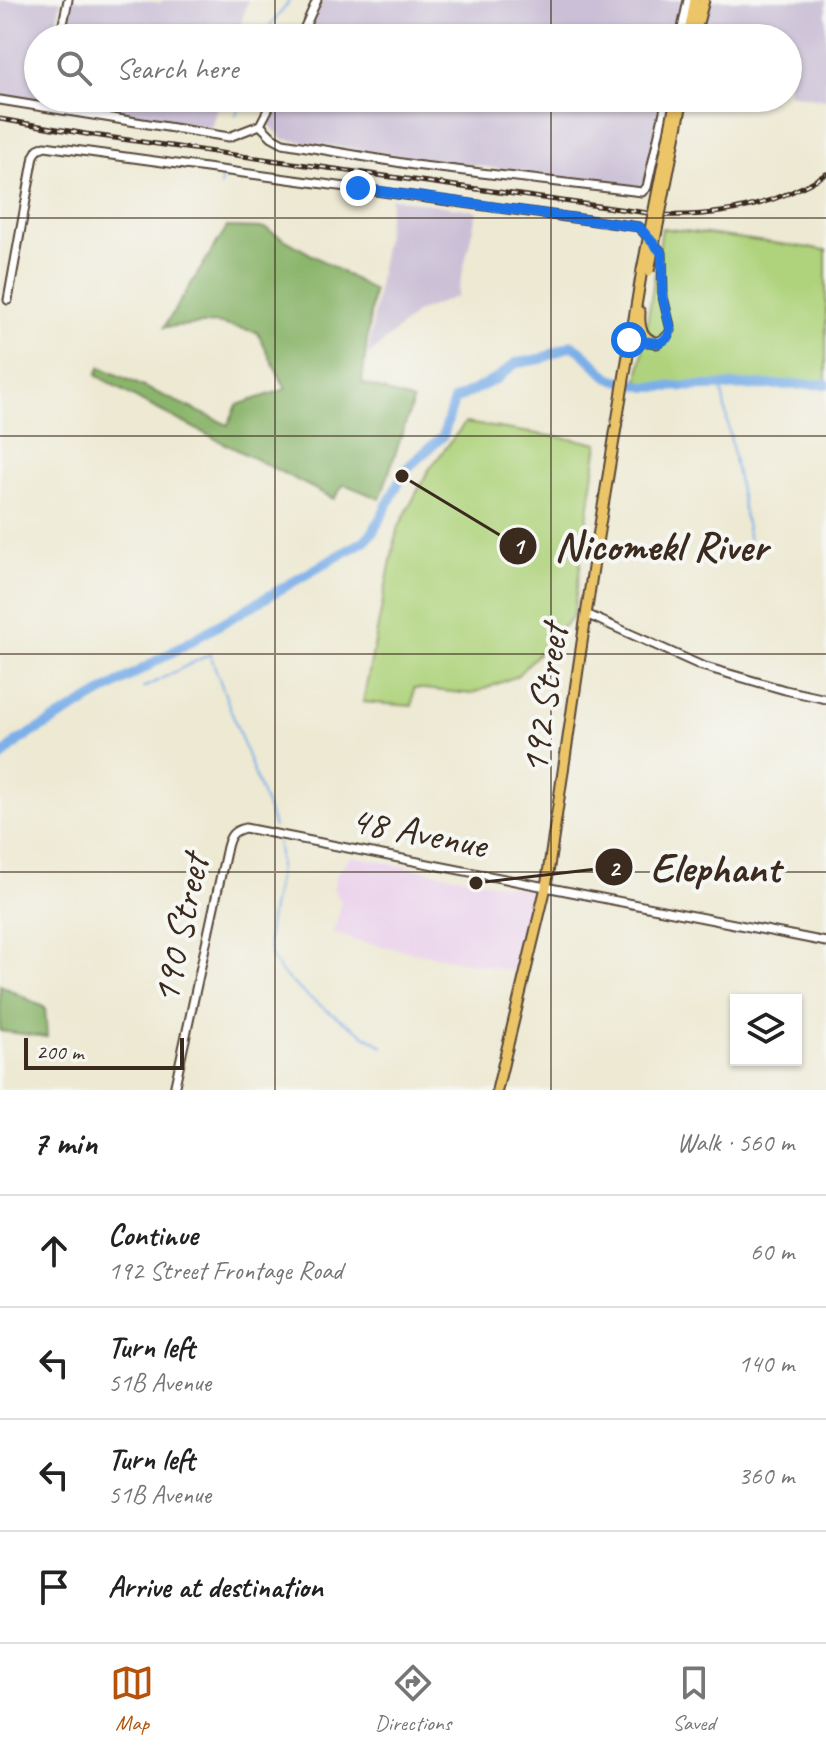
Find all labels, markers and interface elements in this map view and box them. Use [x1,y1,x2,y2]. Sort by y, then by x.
search box [24,24,802,112]
icon: search [52,46,96,90]
text: Search here [116,49,238,87]
route end [340,170,376,206]
route start [611,322,647,358]
callout: Nicomekl River [498,513,784,579]
text: Nicomekl River [555,520,772,573]
text: 1 [513,531,527,561]
street label: 192 Street [509,615,580,777]
street label: 48 Avenue [346,794,494,870]
callout: Elephant [594,834,796,900]
text: Elephant [650,842,785,895]
street label: 190 Street [140,845,221,1008]
text: 2 [609,853,622,883]
map controls [730,994,802,1066]
button: layers [730,994,802,1066]
scale bar [24,1034,184,1070]
text: 200 m [36,1038,83,1066]
text: 7 min [32,1121,97,1164]
text: Walk · 560 m [677,1126,794,1159]
text: Continue [108,1216,198,1254]
icon: ahead [32,1229,76,1273]
text: 60 m [750,1235,794,1268]
text: 192 Street Frontage Road [108,1254,343,1287]
text: Turn left [108,1328,195,1366]
icon: left [32,1341,76,1385]
text: 140 m [738,1347,794,1380]
text: 51B Avenue [108,1366,211,1399]
text: Turn left [108,1440,195,1478]
icon: left [32,1453,76,1497]
text: 360 m [738,1459,794,1492]
text: 51B Avenue [108,1478,211,1511]
icon: arrive [32,1565,76,1609]
text: Arrive at destination [108,1568,323,1606]
tab: Map [110,1661,154,1737]
tab: Directions [375,1661,451,1737]
tab: Saved [672,1661,716,1737]

